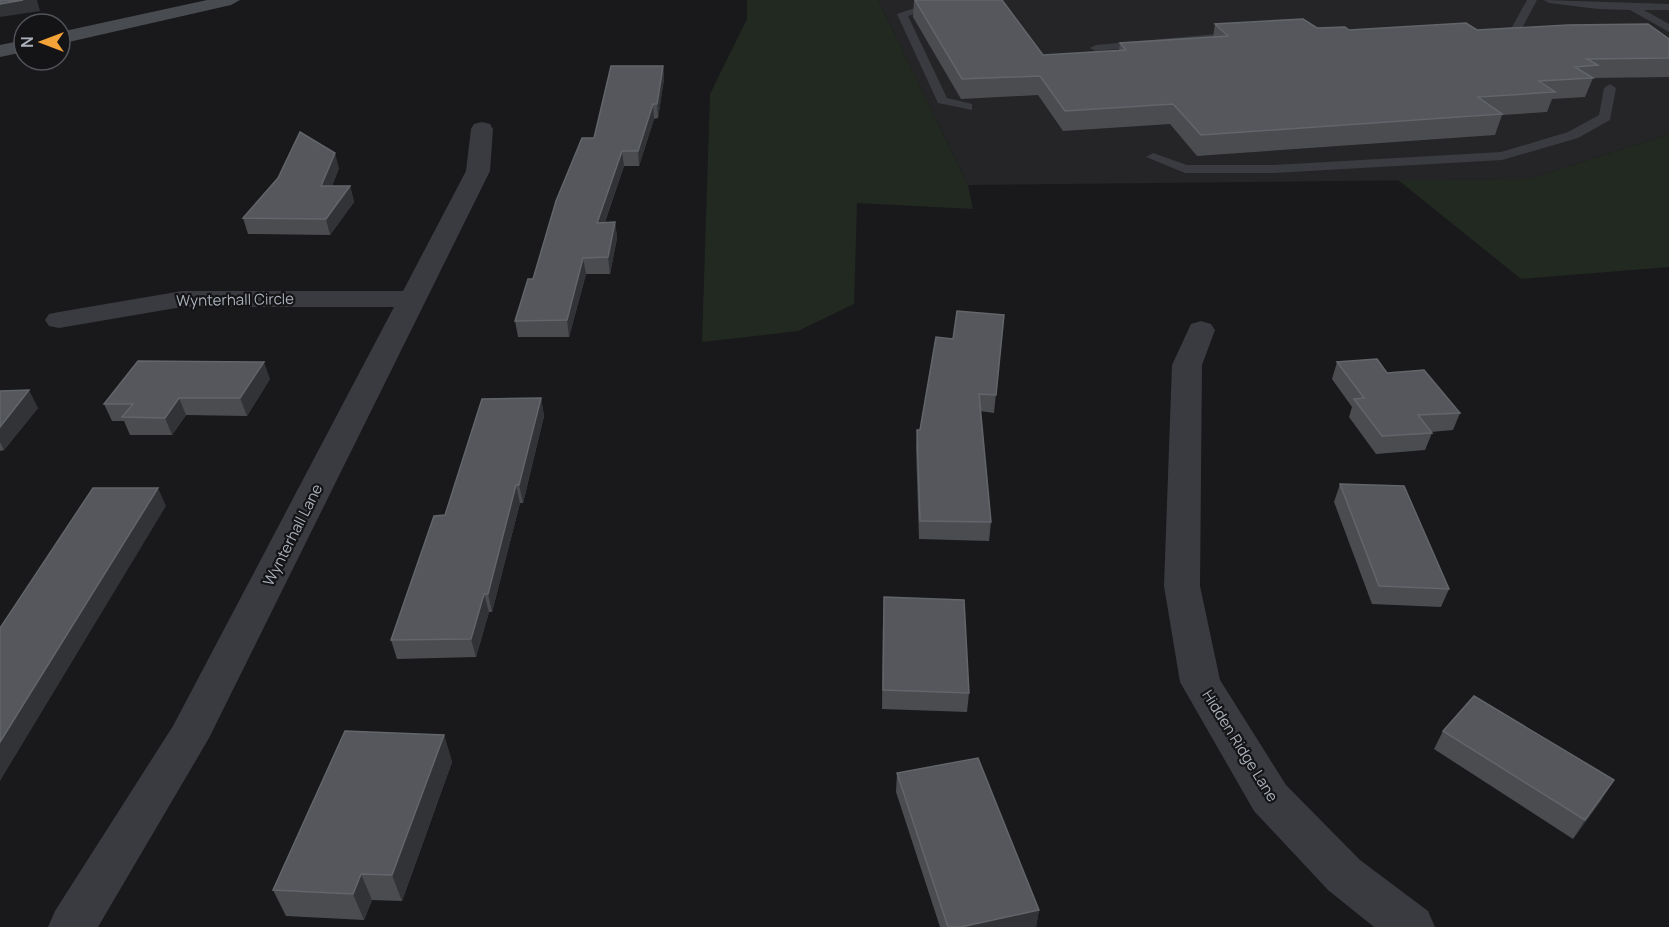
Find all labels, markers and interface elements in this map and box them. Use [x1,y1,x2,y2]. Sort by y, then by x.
north arrow [12,12,72,72]
text: N [16,36,38,48]
street label: Wynterhall Circle [176,288,294,311]
street label: Wynterhall Lane [258,480,327,589]
street label: Hidden Ridge Lane [1198,686,1283,806]

